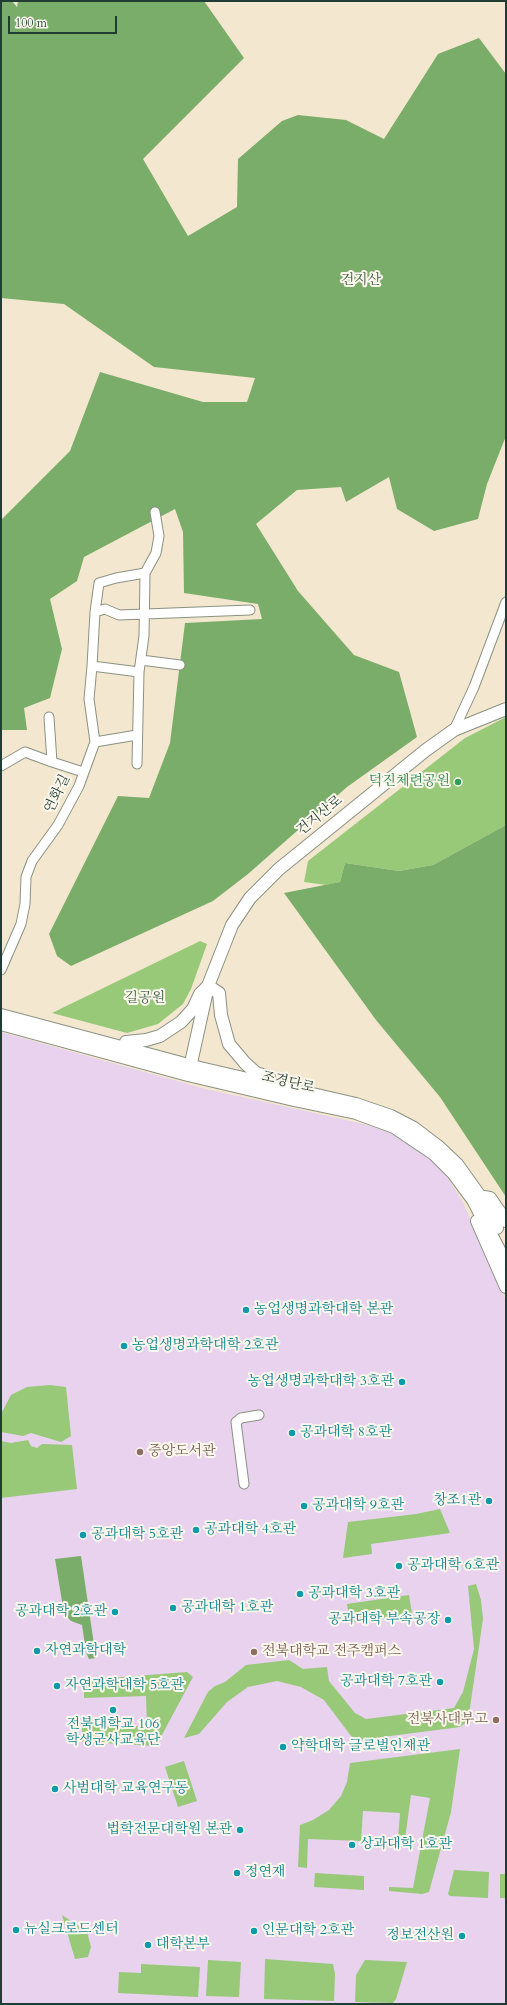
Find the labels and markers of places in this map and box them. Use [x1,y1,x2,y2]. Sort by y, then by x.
place label: 덕진체련공원 [369,774,450,790]
marker: 덕진체련공원 [453,777,463,787]
place label: 농업생명과학대학 본관 [254,1302,393,1318]
marker: 농업생명과학대학 본관 [241,1305,251,1315]
place label: 농업생명과학대학 2호관 [132,1338,278,1354]
marker: 농업생명과학대학 2호관 [119,1341,129,1351]
place label: 농업생명과학대학 3호관 [248,1374,394,1390]
marker: 농업생명과학대학 3호관 [397,1377,407,1387]
place label: 공과대학 8호관 [300,1425,392,1441]
marker: 공과대학 8호관 [287,1428,297,1438]
place label: 중앙도서관 [148,1444,216,1460]
marker: 중앙도서관 [135,1447,145,1457]
place label: 창조1관 [433,1493,481,1509]
marker: 창조1관 [484,1496,494,1506]
place label: 공과대학 9호관 [312,1498,404,1514]
marker: 공과대학 9호관 [299,1501,309,1511]
place label: 공과대학 4호관 [204,1522,296,1538]
marker: 공과대학 4호관 [191,1525,201,1535]
place label: 공과대학 5호관 [91,1527,183,1543]
marker: 공과대학 5호관 [78,1530,88,1540]
place label: 공과대학 6호관 [407,1558,499,1574]
marker: 공과대학 6호관 [394,1561,404,1571]
place label: 공과대학 3호관 [308,1586,400,1602]
marker: 공과대학 3호관 [295,1589,305,1599]
place label: 공과대학 1호관 [181,1600,273,1616]
marker: 공과대학 1호관 [168,1603,178,1613]
place label: 공과대학 2호관 [15,1604,107,1620]
marker: 공과대학 2호관 [110,1607,120,1617]
place label: 공과대학 부속공장 [328,1612,440,1628]
marker: 공과대학 부속공장 [443,1615,453,1625]
place label: 자연과학대학 [45,1643,126,1659]
place label: 전북대학교 전주캠퍼스 [262,1644,401,1660]
marker: 자연과학대학 [32,1646,42,1656]
marker: 전북대학교 전주캠퍼스 [249,1647,259,1657]
place label: 공과대학 7호관 [340,1674,432,1690]
marker: 공과대학 7호관 [435,1677,445,1687]
place label: 자연과학대학 5호관 [65,1678,184,1694]
marker: 자연과학대학 5호관 [52,1681,62,1691]
marker: 전북대학교 106 학생군사교육단 [108,1705,118,1715]
place label: 전북사대부고 [407,1712,488,1728]
marker: 전북사대부고 [491,1715,501,1725]
place label: 전북대학교 106 학생군사교육단 [66,1717,160,1750]
place label: 약학대학 글로벌인재관 [291,1739,430,1755]
marker: 약학대학 글로벌인재관 [278,1742,288,1752]
place label: 사범대학 교육연구동 [63,1781,188,1797]
marker: 사범대학 교육연구동 [50,1784,60,1794]
place label: 법학전문대학원 본관 [107,1822,232,1838]
marker: 법학전문대학원 본관 [235,1825,245,1835]
place label: 상과대학 1호관 [360,1837,452,1853]
marker: 상과대학 1호관 [347,1840,357,1850]
place label: 정연재 [245,1865,286,1881]
marker: 정연재 [232,1868,242,1878]
place label: 뉴실크로드센터 [24,1922,119,1938]
place label: 인문대학 2호관 [262,1923,354,1939]
marker: 뉴실크로드센터 [11,1925,21,1935]
marker: 인문대학 2호관 [249,1926,259,1936]
place label: 정보전산원 [386,1928,454,1944]
marker: 정보전산원 [457,1931,467,1941]
place label: 대학본부 [156,1937,210,1953]
marker: 대학본부 [143,1940,153,1950]

